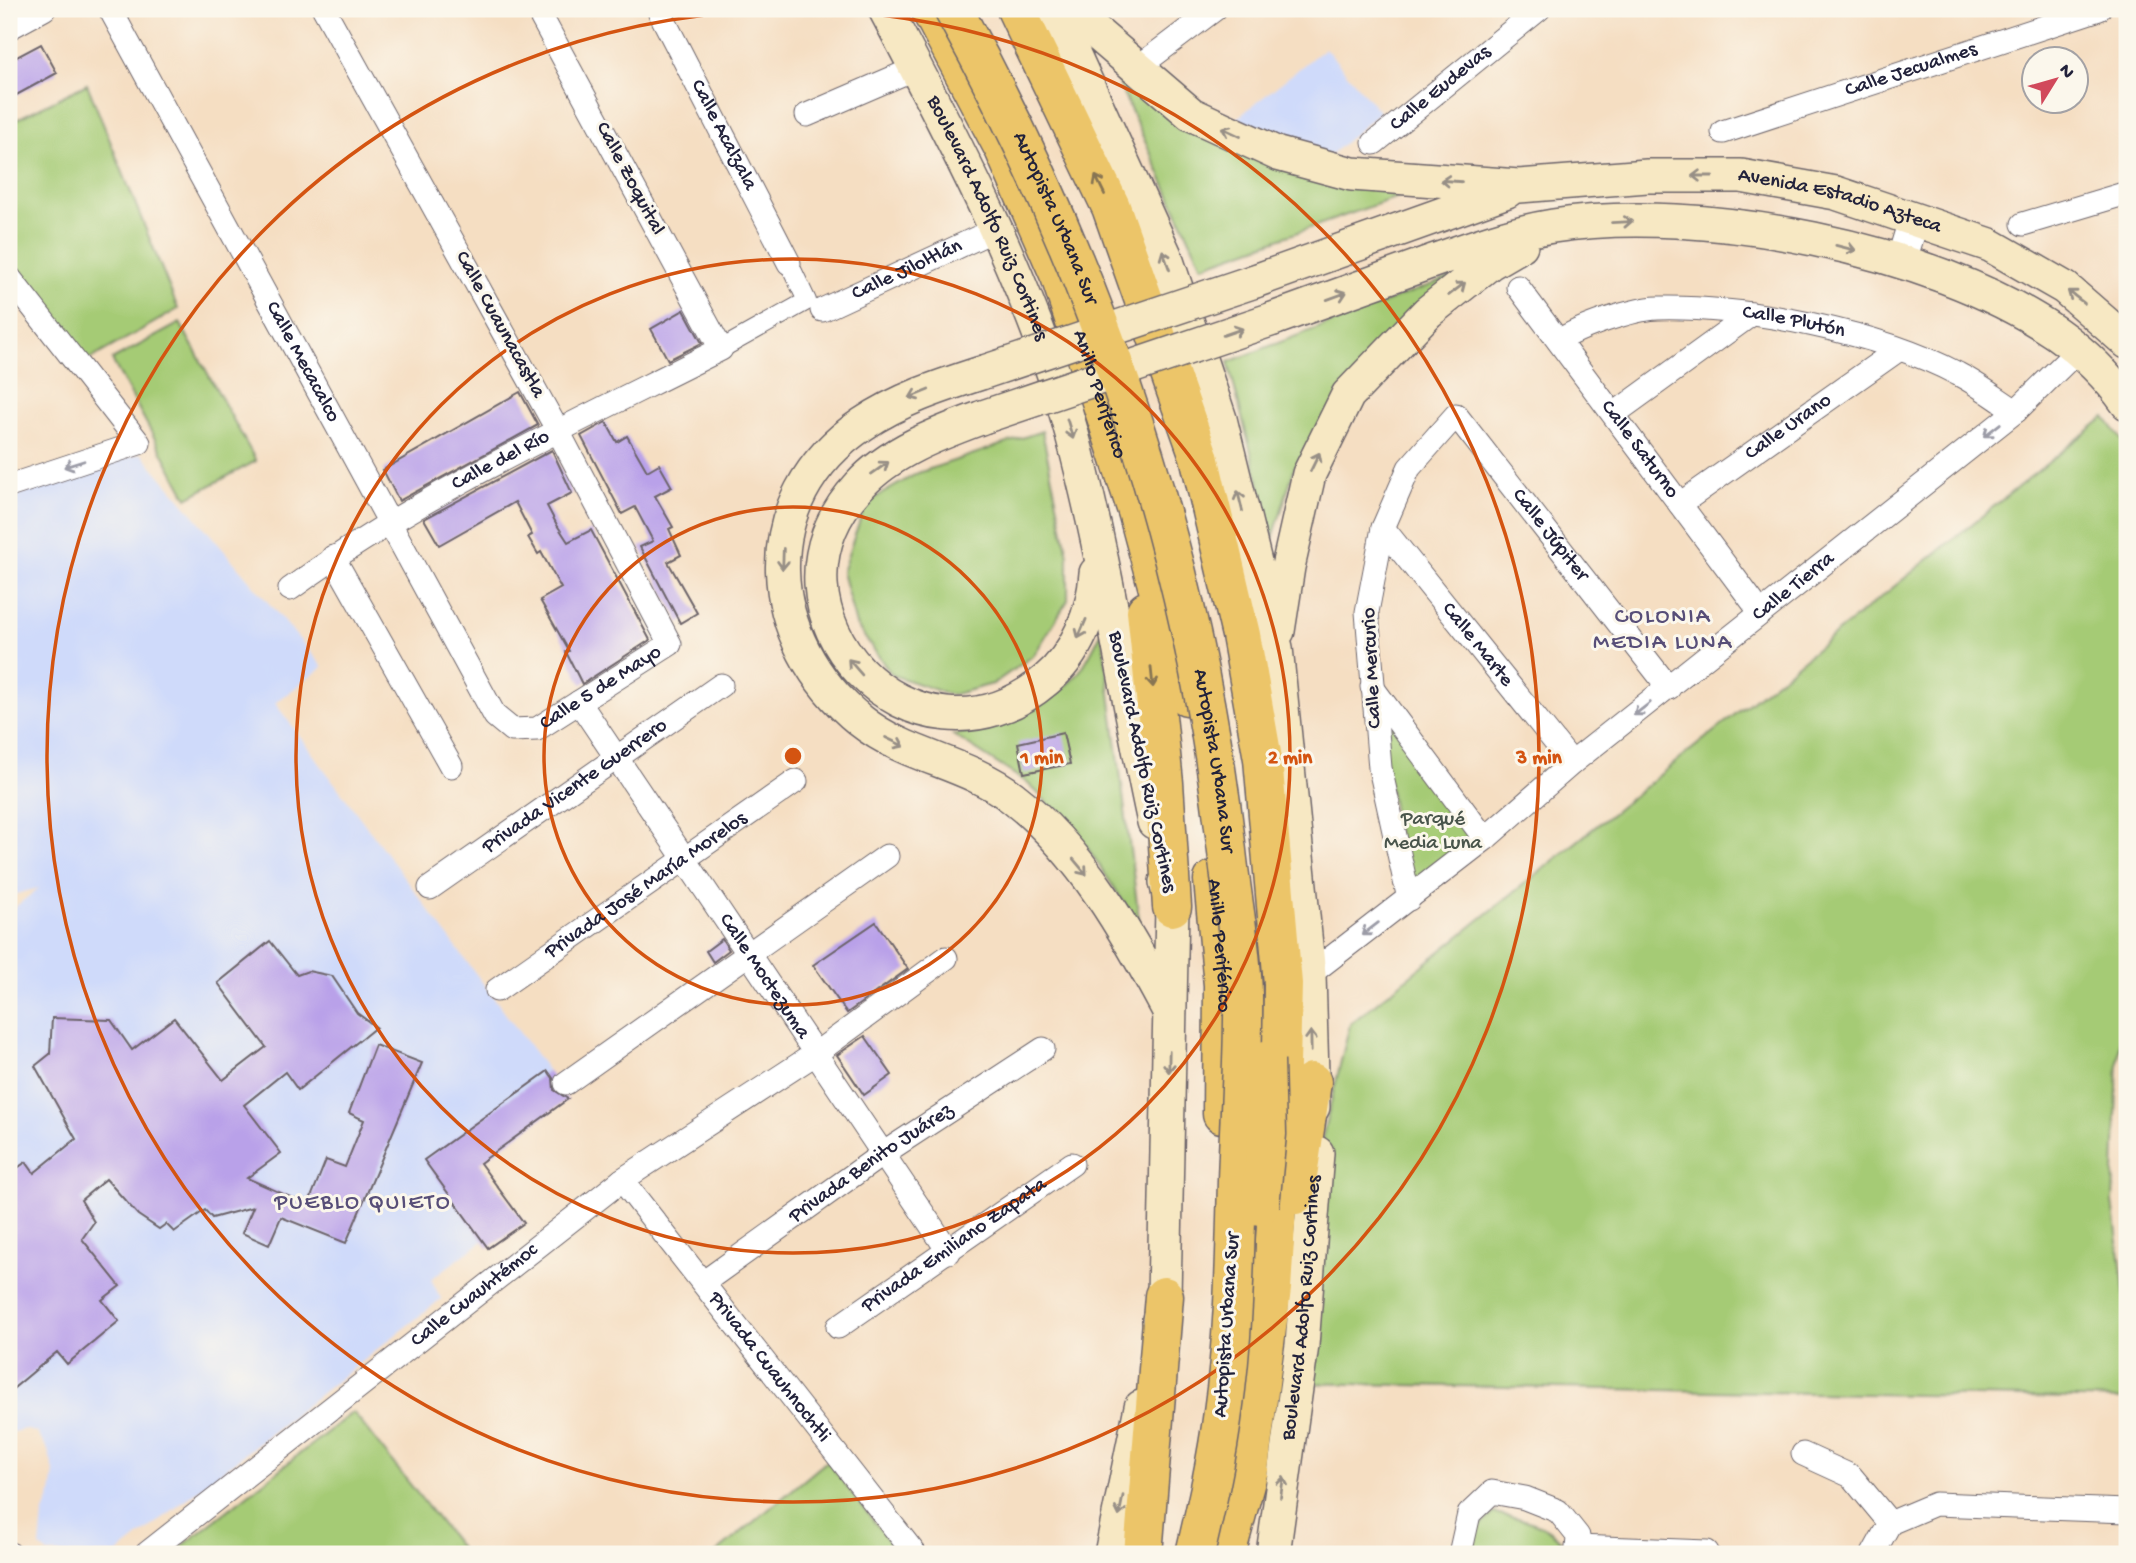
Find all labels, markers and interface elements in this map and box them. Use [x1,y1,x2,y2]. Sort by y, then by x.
street label: Calle Jecualmes [1842,37,1981,104]
street label: Calle Eudevas [1385,40,1497,137]
north arrow [2021,46,2090,116]
text: N [2053,60,2079,84]
street label: Calle Acalzala [684,76,763,196]
street label: Boulevard Adolfo Ruiz Cortines [920,91,1054,345]
street label: Calle Zoquital [589,118,669,240]
one-way arrow [1221,125,1242,138]
street label: Autopista Urbana Sur [1006,128,1104,310]
street label: Avenida Estadio Azteca [1736,163,1946,241]
one-way arrow [1690,169,1713,183]
one-way arrow [1093,174,1106,195]
one-way arrow [1440,174,1463,187]
one-way arrow [1610,215,1632,228]
street label: Calle Jiloltlán [848,234,966,307]
one-way arrow [1834,242,1857,255]
street label: Calle Cuaunacastla [448,247,550,404]
one-way arrow [1159,250,1172,272]
one-way arrow [1447,281,1466,296]
one-way arrow [1326,289,1348,302]
one-way arrow [2067,289,2086,304]
street label: Calle Mecacalco [259,297,345,427]
street label: Calle Plutón [1741,300,1848,344]
one-way arrow [1222,325,1244,337]
street label: Anillo Periférico [1066,327,1132,462]
one-way arrow [909,388,931,401]
street label: Calle Urano [1740,388,1837,466]
street label: Calle Saturno [1595,396,1684,504]
one-way arrow [1064,418,1077,440]
one-way arrow [1984,422,2002,437]
street label: Calle del Río [447,425,554,497]
one-way arrow [1308,452,1322,473]
one-way arrow [64,459,86,471]
one-way arrow [870,461,889,475]
street label: Calle Júpiter [1506,484,1595,588]
one-way arrow [1233,490,1246,513]
street label: Calle Tierra [1748,546,1841,627]
one-way arrow [776,547,789,570]
street label: Calle Marte [1436,598,1519,693]
district label: COLONIA MEDIA LUNA [1593,604,1733,657]
street label: Calle Mercurio [1357,607,1389,729]
one-way arrow [1074,618,1087,640]
street label: Boulevard Adolfo Ruiz Cortines [1101,628,1181,896]
street label: Calle 5 de Mayo [535,640,667,736]
one-way arrow [847,658,863,676]
one-way arrow [1146,665,1159,688]
street label: Autopista Urbana Sur [1186,667,1240,856]
one-way arrow [1633,702,1652,717]
street label: Privada Vicente Guerrero [477,713,673,861]
one-way arrow [885,735,905,749]
centre of rings [781,744,805,768]
text: 1 min [1020,747,1064,772]
text: 2 min [1268,747,1313,772]
text: 3 min [1515,747,1563,772]
street label: Privada José María Morelos [539,806,753,966]
park label: Parqué Media Luna [1384,808,1483,857]
one-way arrow [1072,858,1088,876]
street label: Anillo Periférico [1200,878,1236,1013]
street label: Calle Moctezuma [713,909,816,1045]
one-way arrow [1361,921,1380,936]
one-way arrow [1304,1030,1317,1053]
one-way arrow [1163,1050,1176,1073]
street label: Privada Benito Juárez [784,1098,959,1230]
street label: Privada Emiliano Zapata [856,1172,1053,1320]
street label: Boulevard Adolfo Ruiz Cortines [1276,1173,1328,1443]
district label: PUEBLO QUIETO [273,1190,452,1217]
street label: Autopista Urbana Sur [1209,1230,1247,1418]
street label: Calle Cuauhtémoc [406,1238,544,1353]
street label: Privada Cuauhnochtli [701,1286,836,1448]
one-way arrow [1276,1476,1289,1499]
one-way arrow [1113,1494,1127,1517]

